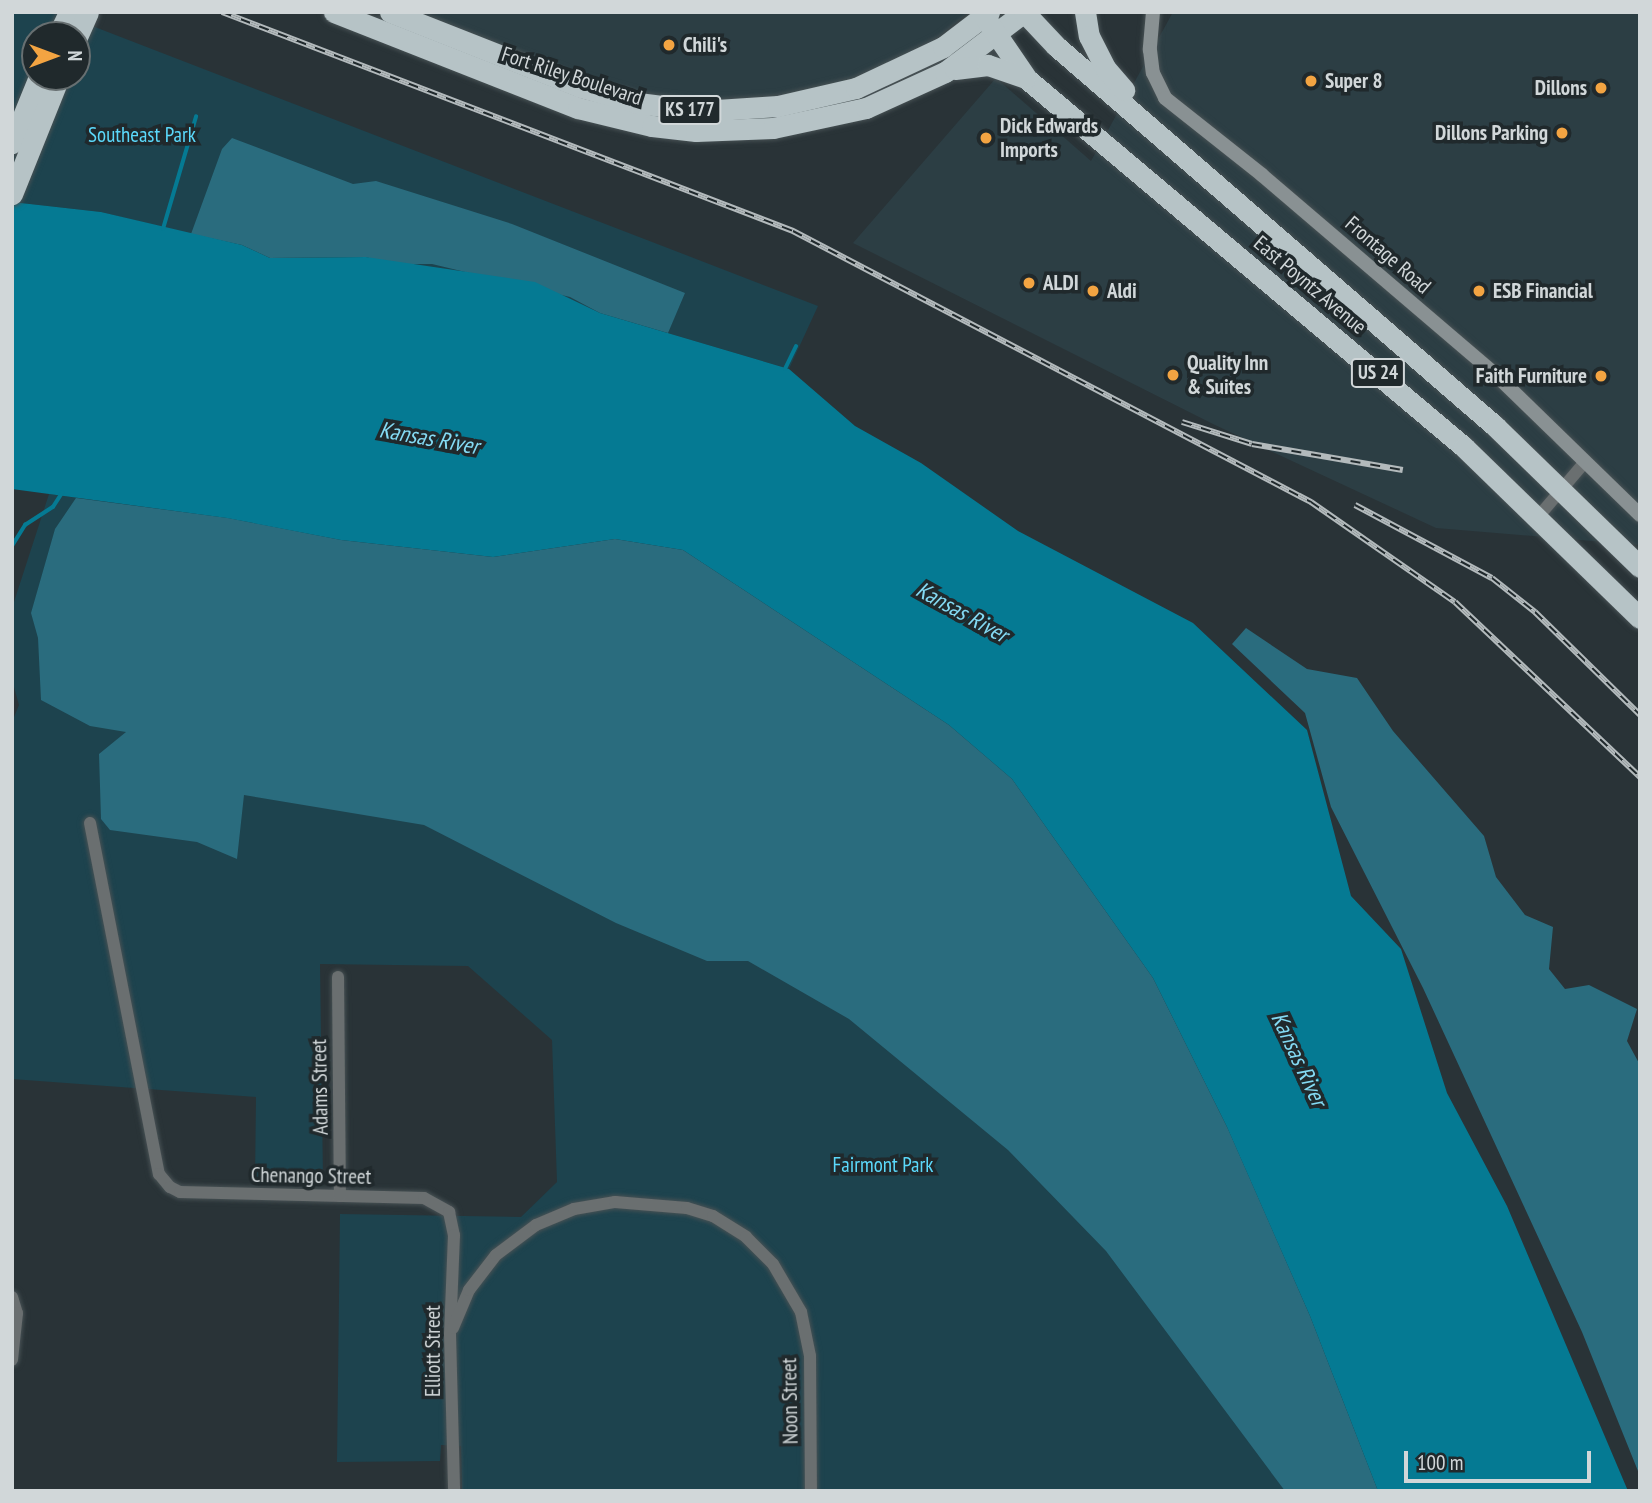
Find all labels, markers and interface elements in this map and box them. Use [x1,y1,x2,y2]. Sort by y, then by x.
north arrow [21,21,91,91]
place label: Chili's [683,32,727,58]
marker: Chili's [661,37,677,53]
street label: Fort Riley Boulevard [498,41,646,111]
text: N [63,51,87,61]
place label: Super 8 [1325,68,1382,94]
marker: Super 8 [1303,73,1319,89]
place label: Dillons [1535,75,1587,101]
marker: Dillons [1593,80,1609,96]
road number: KS 177 [657,94,723,125]
place label: Dick Edwards Imports [1000,113,1099,163]
place label: Dillons Parking [1435,120,1548,146]
park label: Southeast Park [88,122,196,148]
marker: Dillons Parking [1554,125,1570,141]
marker: Dick Edwards Imports [978,130,994,146]
street label: Frontage Road [1340,211,1436,299]
street label: East Poyntz Avenue [1248,230,1372,340]
place label: ALDI [1043,270,1079,296]
marker: ALDI [1021,275,1037,291]
place label: Aldi [1107,278,1137,304]
place label: ESB Financial [1493,278,1593,304]
marker: Aldi [1085,283,1101,299]
marker: ESB Financial [1471,283,1487,299]
place label: Quality Inn & Suites [1187,350,1269,400]
road number: US 24 [1350,358,1406,388]
place label: Faith Furniture [1476,363,1587,389]
marker: Quality Inn & Suites [1165,367,1181,383]
marker: Faith Furniture [1593,368,1609,384]
water label: Kansas River [377,416,481,460]
water label: Kansas River [911,576,1013,648]
water label: Kansas River [1265,1008,1333,1110]
street label: Adams Street [307,1039,333,1135]
park label: Fairmont Park [833,1152,933,1178]
street label: Chenango Street [251,1162,371,1190]
street label: Elliott Street [420,1305,446,1397]
street label: Noon Street [777,1357,803,1445]
scale bar [1407,1436,1594,1480]
text: 100 m [1417,1449,1463,1476]

